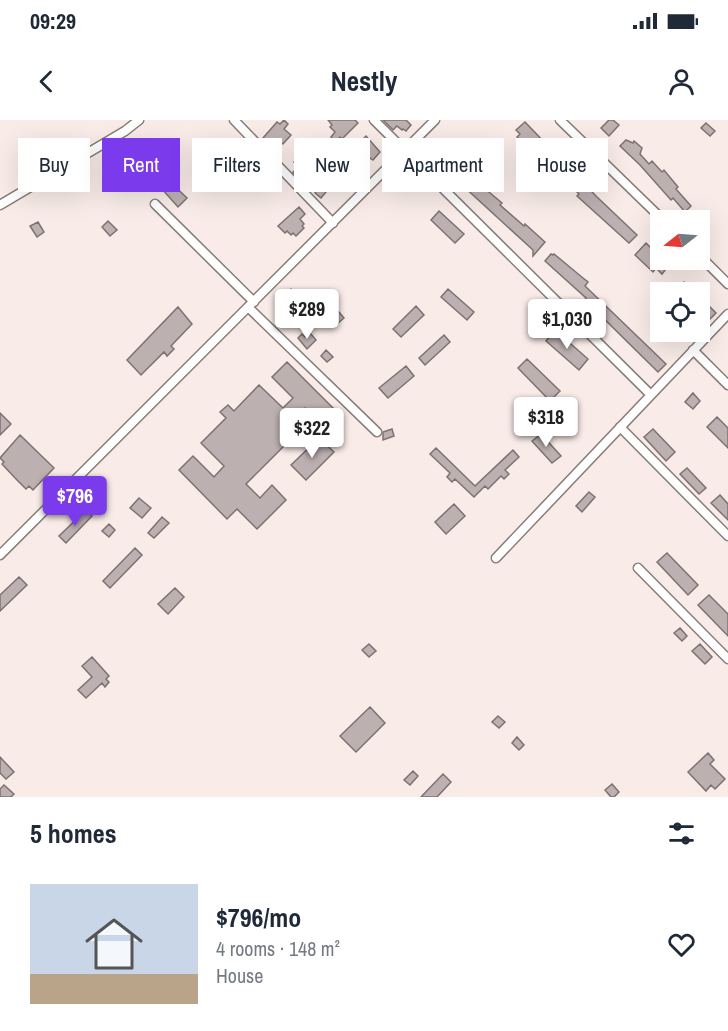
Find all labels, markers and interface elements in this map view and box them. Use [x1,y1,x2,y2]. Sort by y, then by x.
text: 09:29 [30,6,76,36]
text: Nestly [331,63,397,99]
icon: back [30,65,63,98]
icon: person [665,65,698,98]
chip: Buy [18,138,90,192]
chip: Rent [102,138,180,192]
chip: Filters [192,138,282,192]
chip: New [294,138,370,192]
chip: Apartment [382,138,504,192]
chip: House [516,138,608,192]
north arrow [650,210,710,270]
map controls [650,210,710,342]
button: locate [650,282,710,342]
pin: $289 [271,289,343,340]
text: $289 [289,295,325,322]
pin: $1,030 [518,299,616,350]
text: $1,030 [542,305,592,332]
pin: $318 [510,397,582,448]
text: $318 [528,403,564,430]
pin: $322 [276,408,348,459]
text: $322 [294,414,330,441]
pin: $796 [39,476,111,527]
text: $796 [57,482,93,509]
text: 5 homes [30,816,117,851]
icon: filters [665,817,698,850]
text: $796/mo [216,900,301,935]
icon: home [78,908,150,980]
icon: heart [665,928,698,961]
text: 4 rooms · 148 m² [216,935,340,962]
text: House [216,962,263,989]

